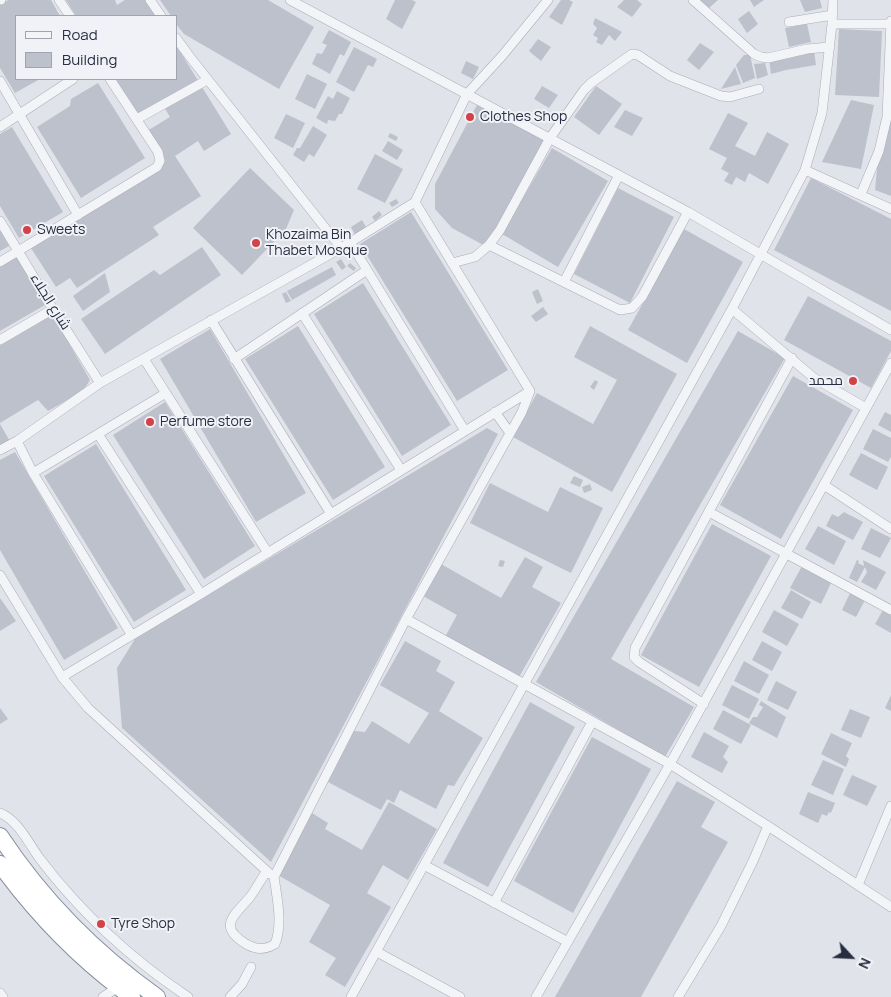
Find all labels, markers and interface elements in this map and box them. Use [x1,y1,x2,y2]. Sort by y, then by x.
legend [15,15,178,80]
text: Road [62,24,98,45]
text: Building [62,49,117,70]
place label: Clothes Shop [480,109,567,125]
marker: Clothes Shop [464,111,476,123]
place label: Sweets [37,222,85,238]
marker: Sweets [21,224,33,236]
place label: Khozaima Bin Thabet Mosque [266,227,367,260]
marker: Khozaima Bin Thabet Mosque [250,237,262,249]
street label: شارع الجلاء [26,271,74,333]
place label: محمد [809,373,843,389]
marker: محمد [847,375,859,387]
place label: Perfume store [160,414,252,430]
marker: Perfume store [144,416,156,428]
place label: Tyre Shop [111,916,175,932]
marker: Tyre Shop [95,918,107,930]
north arrow [826,932,876,982]
text: N [854,955,876,972]

